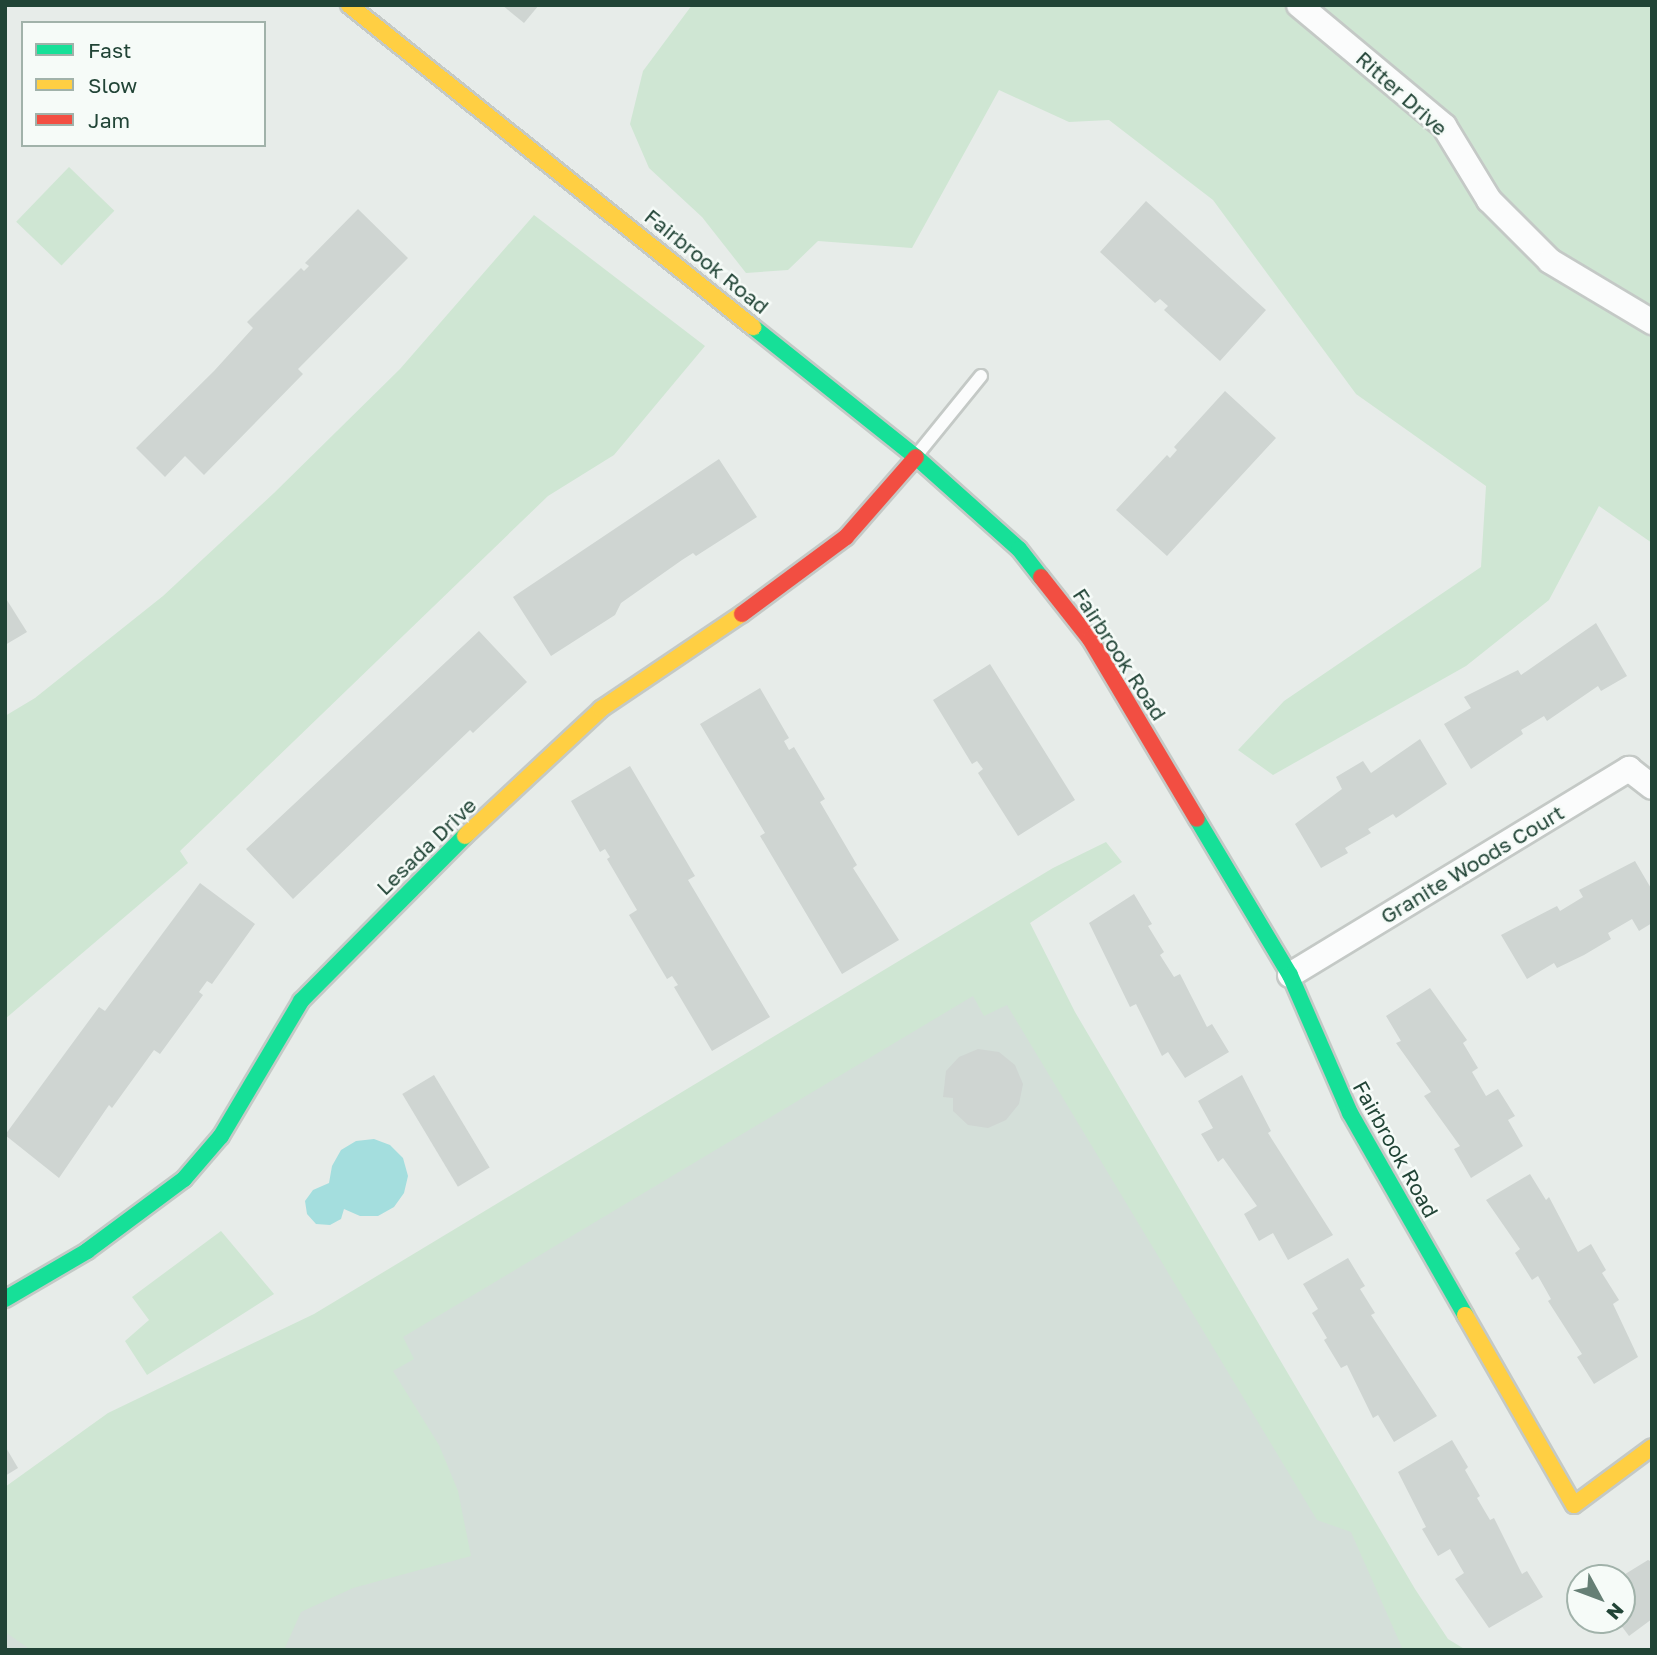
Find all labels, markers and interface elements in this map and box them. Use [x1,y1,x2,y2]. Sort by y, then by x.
legend [21,21,266,147]
text: Fast [88,37,131,63]
street label: Ritter Drive [1351,45,1453,141]
text: Slow [88,72,137,98]
text: Jam [88,107,130,133]
street label: Fairbrook Road [640,203,774,319]
street label: Fairbrook Road [1068,583,1172,725]
street label: Lesada Drive [371,792,481,900]
street label: Granite Woods Court [1376,799,1568,929]
street label: Fairbrook Road [1348,1076,1444,1222]
north arrow [1566,1564,1636,1634]
text: N [1602,1599,1629,1625]

